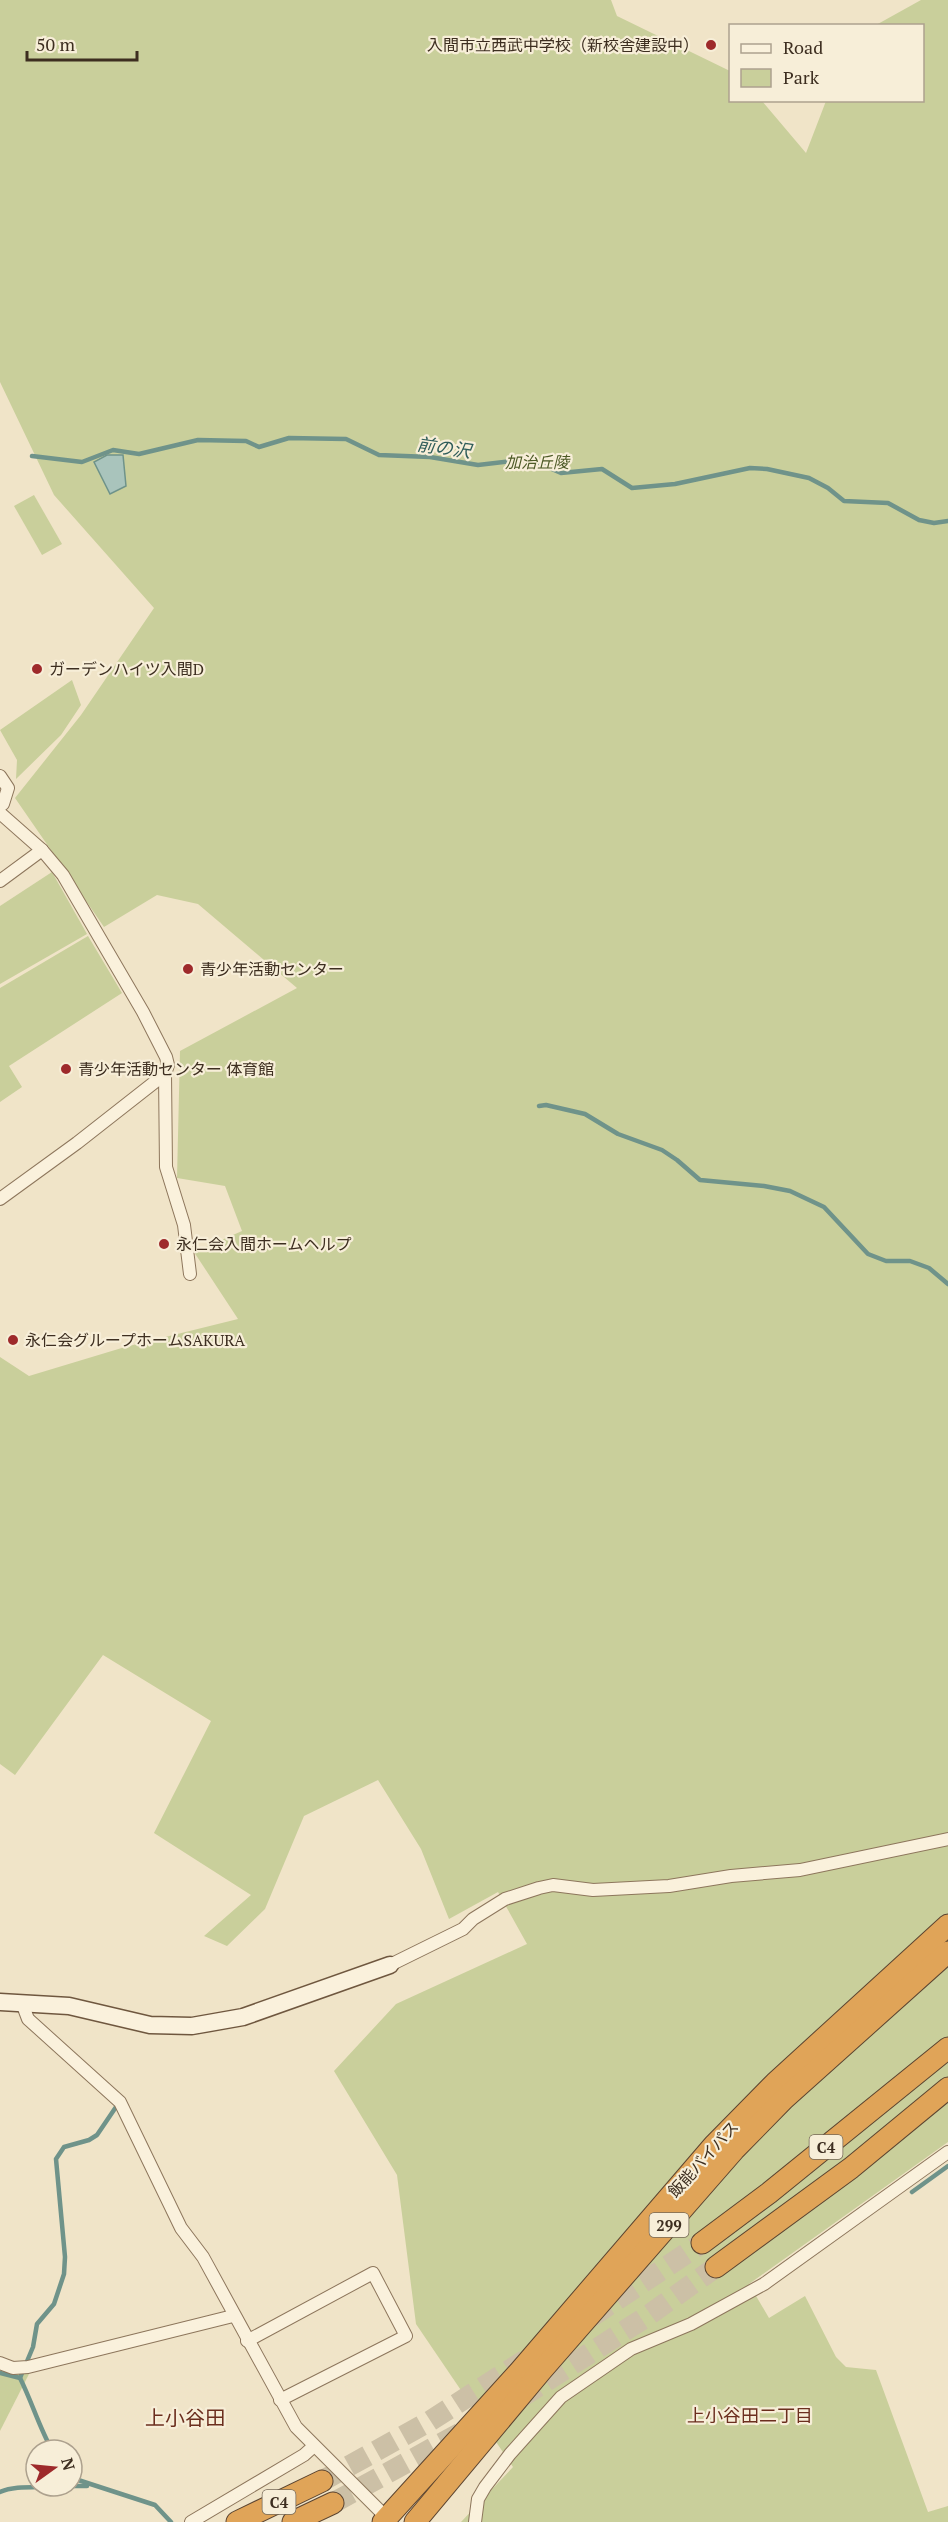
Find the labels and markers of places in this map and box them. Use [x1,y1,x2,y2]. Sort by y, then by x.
place label: 入間市立西武中学校（新校舎建設中） [427,34,699,56]
marker: 入間市立西武中学校（新校舎建設中） [704,38,718,52]
place label: ガーデンハイツ入間D [49,658,204,680]
marker: ガーデンハイツ入間D [30,662,44,676]
place label: 青少年活動センター [200,958,344,980]
marker: 青少年活動センター [181,962,195,976]
place label: 青少年活動センター 体育館 [78,1058,274,1080]
marker: 青少年活動センター 体育館 [59,1062,73,1076]
place label: 永仁会入間ホームヘルプ [176,1233,352,1255]
marker: 永仁会入間ホームヘルプ [157,1237,171,1251]
place label: 永仁会グループホームSAKURA [25,1329,245,1351]
marker: 永仁会グループホームSAKURA [6,1333,20,1347]

